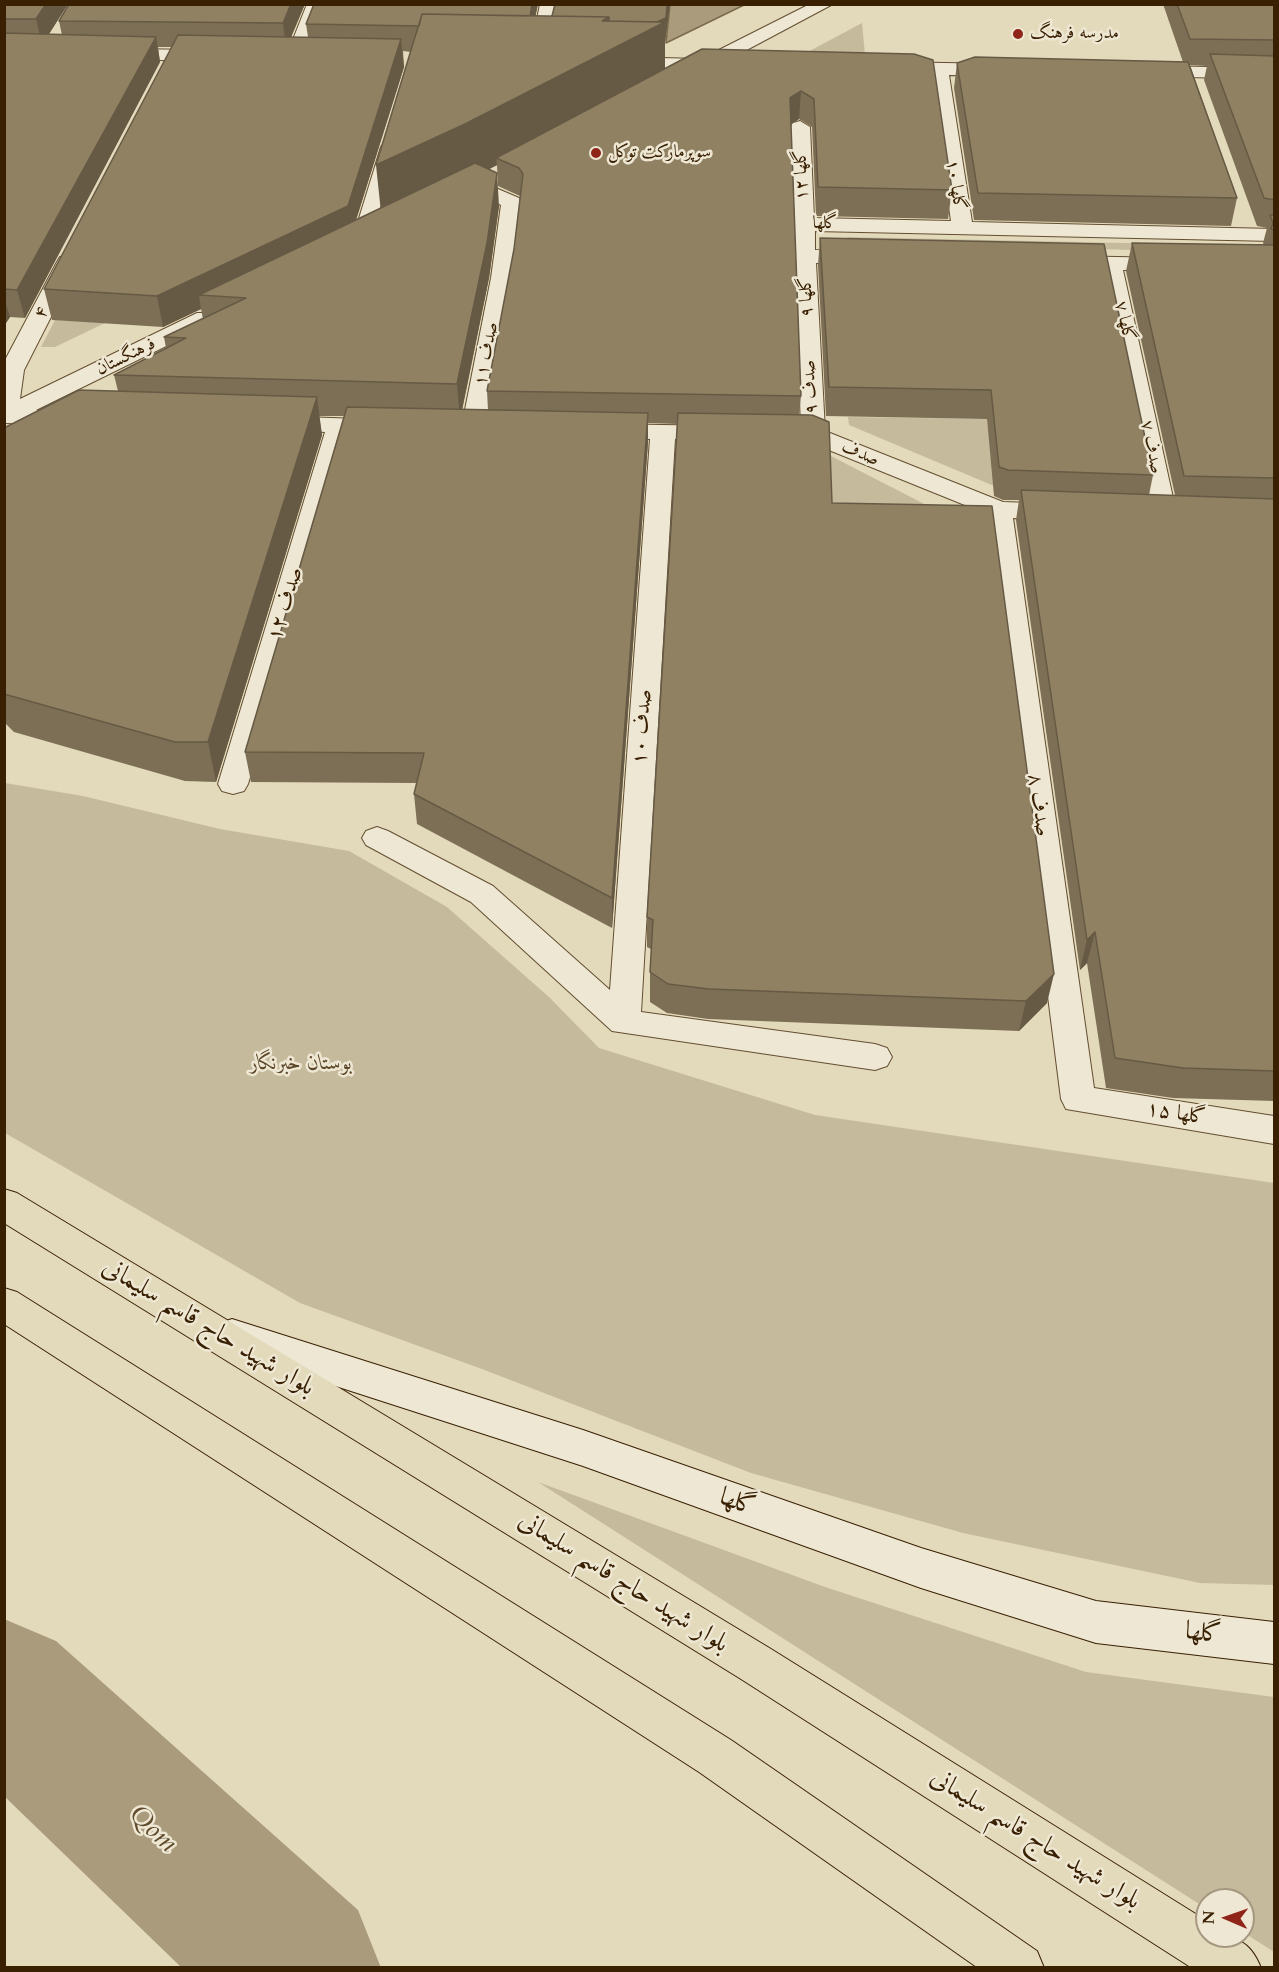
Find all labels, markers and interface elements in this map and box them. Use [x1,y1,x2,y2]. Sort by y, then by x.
place label: مدرسه فرهنگ [1030,23,1119,45]
marker: مدرسه فرهنگ [1011,27,1025,41]
place label: سوپرمارکت توکل [608,142,711,164]
marker: سوپرمارکت توکل [589,146,603,160]
street label: گلها ۱۲ [790,149,814,201]
street label: گلها ۱۰ [940,158,970,212]
street label: گلها [812,213,838,235]
street label: گلها ۹ [795,276,819,318]
street label: گلها ۷ [1109,299,1139,343]
street label: ۴ [30,303,54,323]
street label: صدف ۱۱ [470,320,504,388]
street label: فرهنگستان [93,333,159,381]
street label: صدف ۹ [799,359,823,415]
street label: صدف ۷ [1135,418,1167,476]
street label: صدف [838,437,882,471]
street label: صدف ۱۲ [263,564,309,644]
street label: صدف ۱۰ [628,689,658,765]
street label: صدف ۸ [1021,772,1055,838]
park label: بوستان خبرنگار [250,1051,352,1077]
street label: گلها ۱۵ [1145,1097,1207,1131]
street label: بلوار شهید حاج قاسم سلیمانی [96,1252,320,1404]
street label: گلها [715,1482,759,1524]
street label: بلوار شهید حاج قاسم سلیمانی [512,1505,734,1661]
street label: گلها [1183,1616,1223,1652]
street label: بلوار شهید حاج قاسم سلیمانی [924,1762,1146,1918]
water label: Qom [121,1800,183,1860]
north arrow [1195,1888,1255,1948]
text: N [1198,1910,1220,1925]

